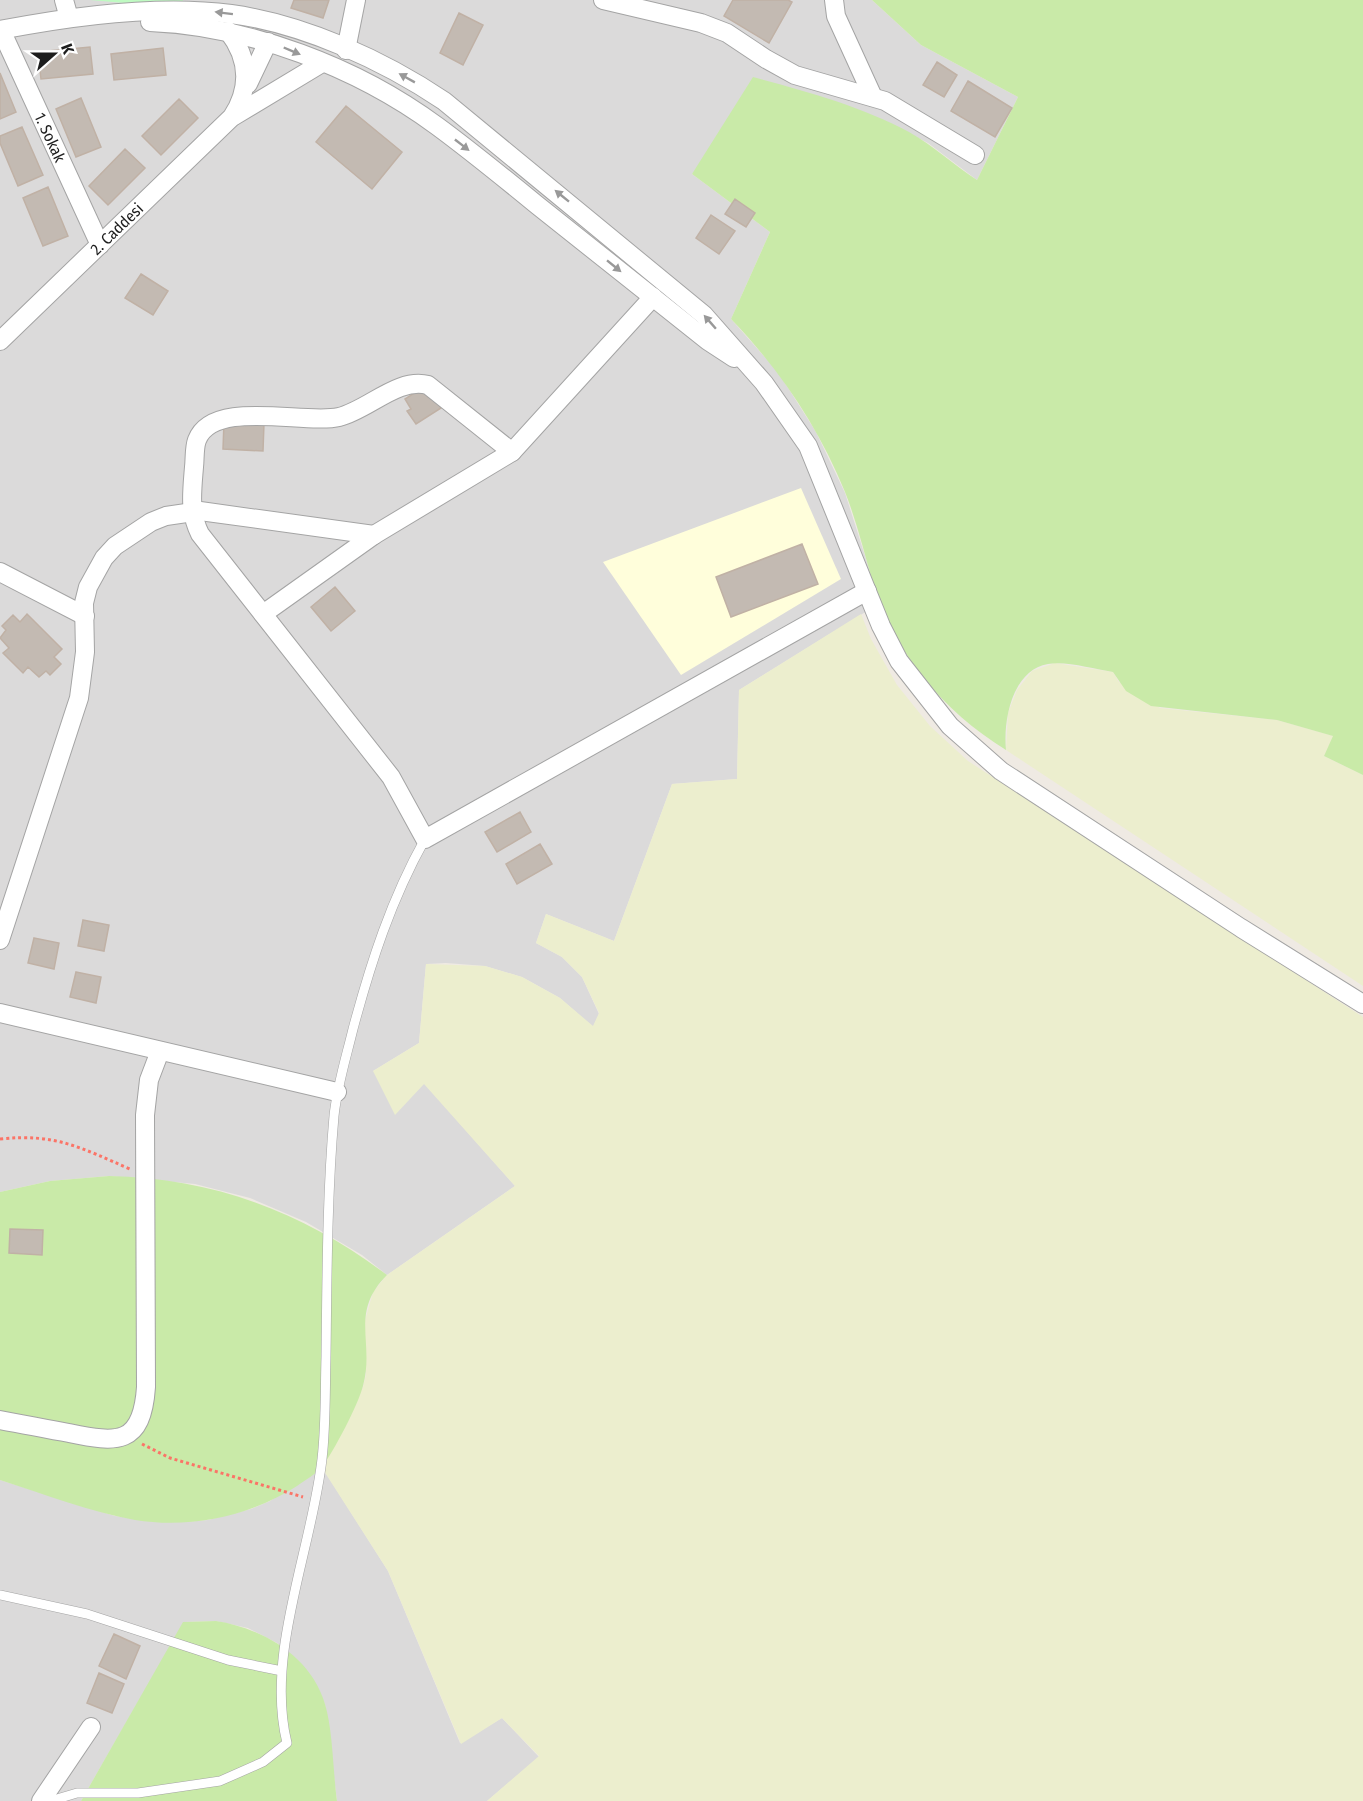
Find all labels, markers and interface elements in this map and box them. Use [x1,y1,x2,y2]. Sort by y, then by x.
one-way arrow [215,8,234,18]
north arrow [24,24,84,84]
text: K [57,41,78,57]
one-way arrow [283,47,300,56]
one-way arrow [399,72,415,83]
street label: 1. Sokak [31,109,70,165]
one-way arrow [454,138,470,151]
one-way arrow [554,189,570,202]
street label: 2. Caddesi [86,199,147,258]
one-way arrow [607,260,622,272]
one-way arrow [704,315,717,330]

